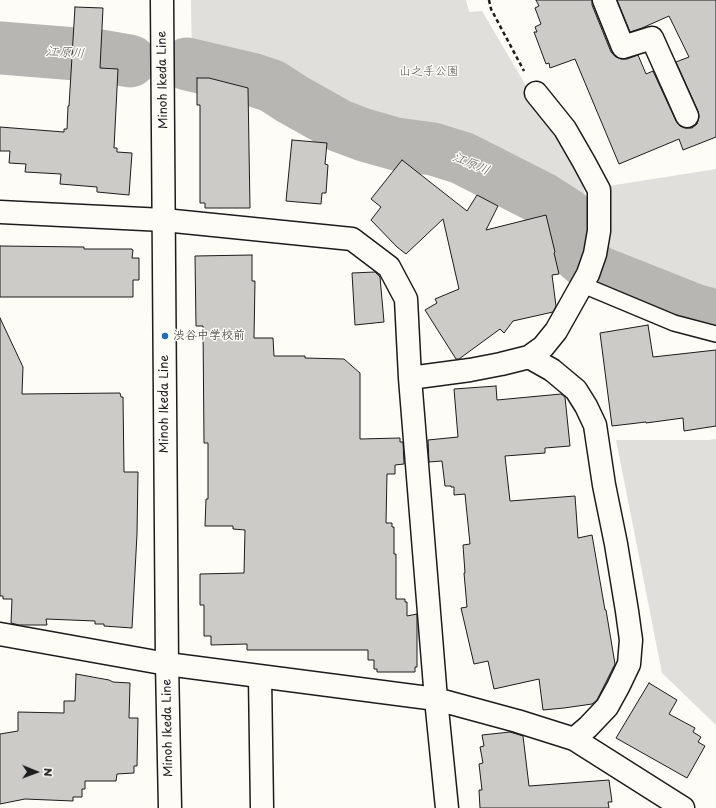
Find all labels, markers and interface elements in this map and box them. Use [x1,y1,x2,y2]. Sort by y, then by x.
street label: Minoh Ikeda Line [155,31,171,129]
water label: 江原川 [45,44,85,62]
park label: 山之手公園 [399,65,459,79]
water label: 江原川 [450,149,492,179]
place label: 渋谷中学校前 [173,329,245,343]
marker: 渋谷中学校前 [160,331,170,341]
street label: Minoh Ikeda Line [158,355,172,453]
street label: Minoh Ikeda Line [160,679,176,777]
north arrow [16,752,56,792]
text: N [40,768,57,777]

